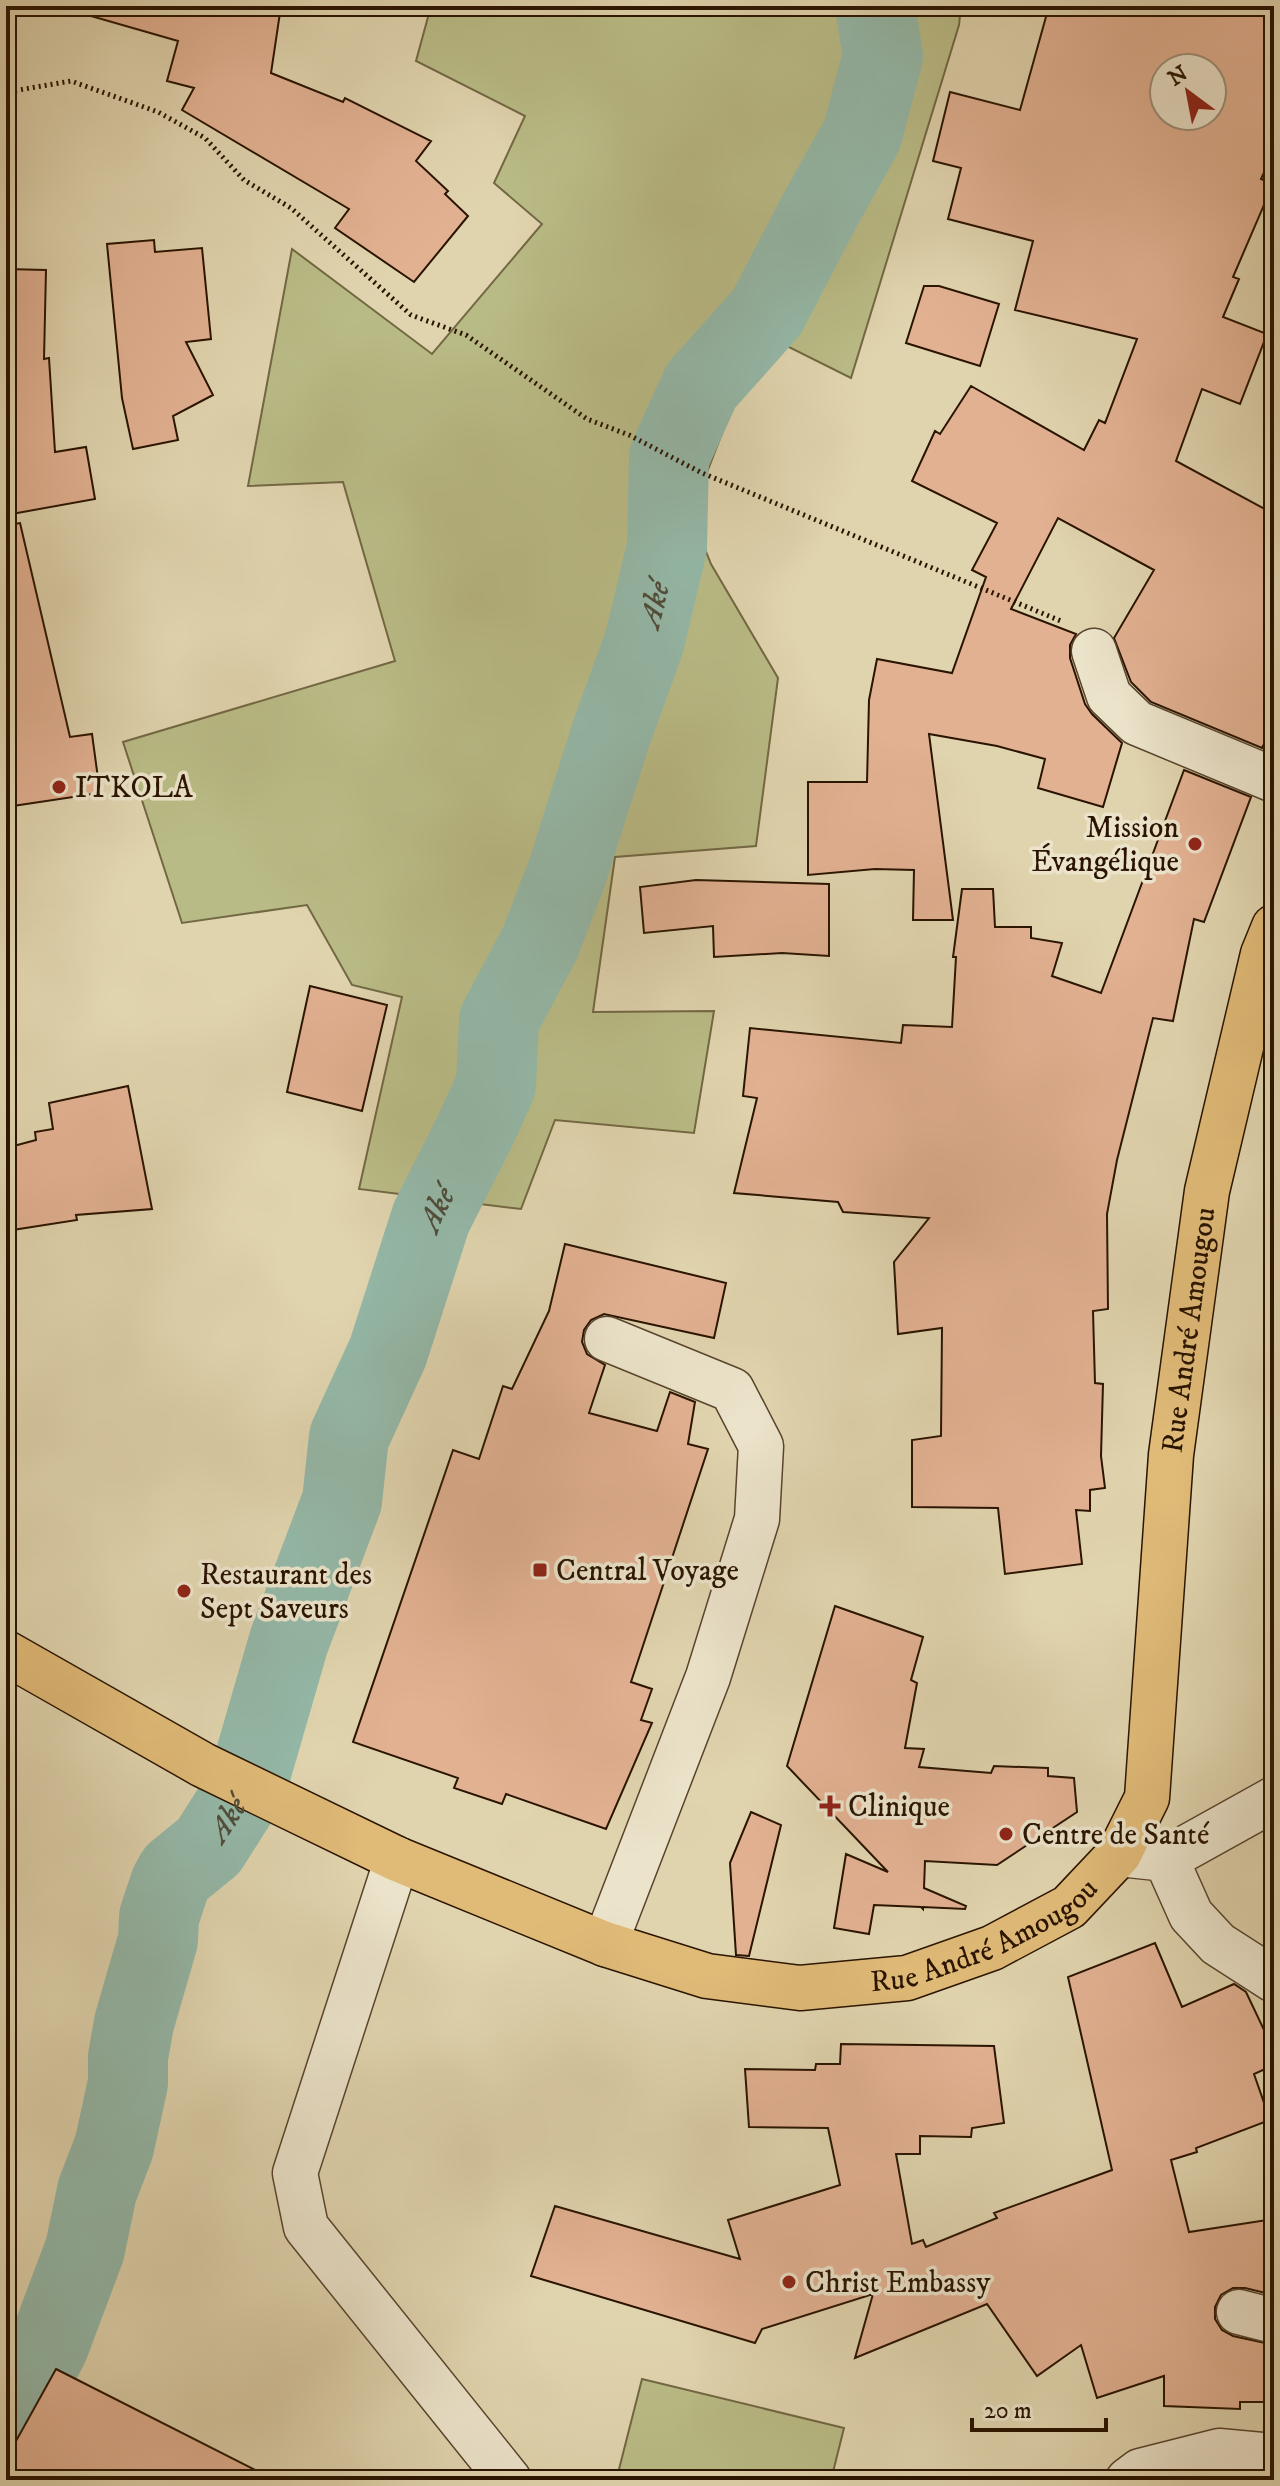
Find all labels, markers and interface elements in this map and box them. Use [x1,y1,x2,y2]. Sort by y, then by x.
north arrow [1148,52,1228,132]
text: N [1163,60,1193,93]
water label: Aké [630,573,681,634]
place label: ITKOLA [75,770,194,807]
marker: ITKOLA [50,778,68,796]
place label: Mission Évangélique [1031,810,1179,881]
marker: Mission Évangélique [1186,835,1204,853]
water label: Aké [409,1176,468,1240]
street label: Rue André Amougou [1155,1205,1225,1455]
place label: Central Voyage [556,1553,739,1590]
place label: Restaurant des Sept Saveurs [200,1557,372,1628]
marker: Central Voyage [531,1561,549,1579]
marker: Restaurant des Sept Saveurs [175,1582,193,1600]
water label: Aké [197,1786,260,1852]
place label: Clinique [848,1789,950,1826]
marker: Clinique [819,1795,841,1817]
place label: Centre de Santé [1022,1817,1210,1854]
marker: Centre de Santé [997,1825,1015,1843]
street label: Rue André Amougou [869,1871,1106,2001]
place label: Christ Embassy [805,2265,991,2302]
marker: Christ Embassy [780,2273,798,2291]
scale bar [972,2382,1106,2432]
text: 20 m [984,2396,1032,2426]

